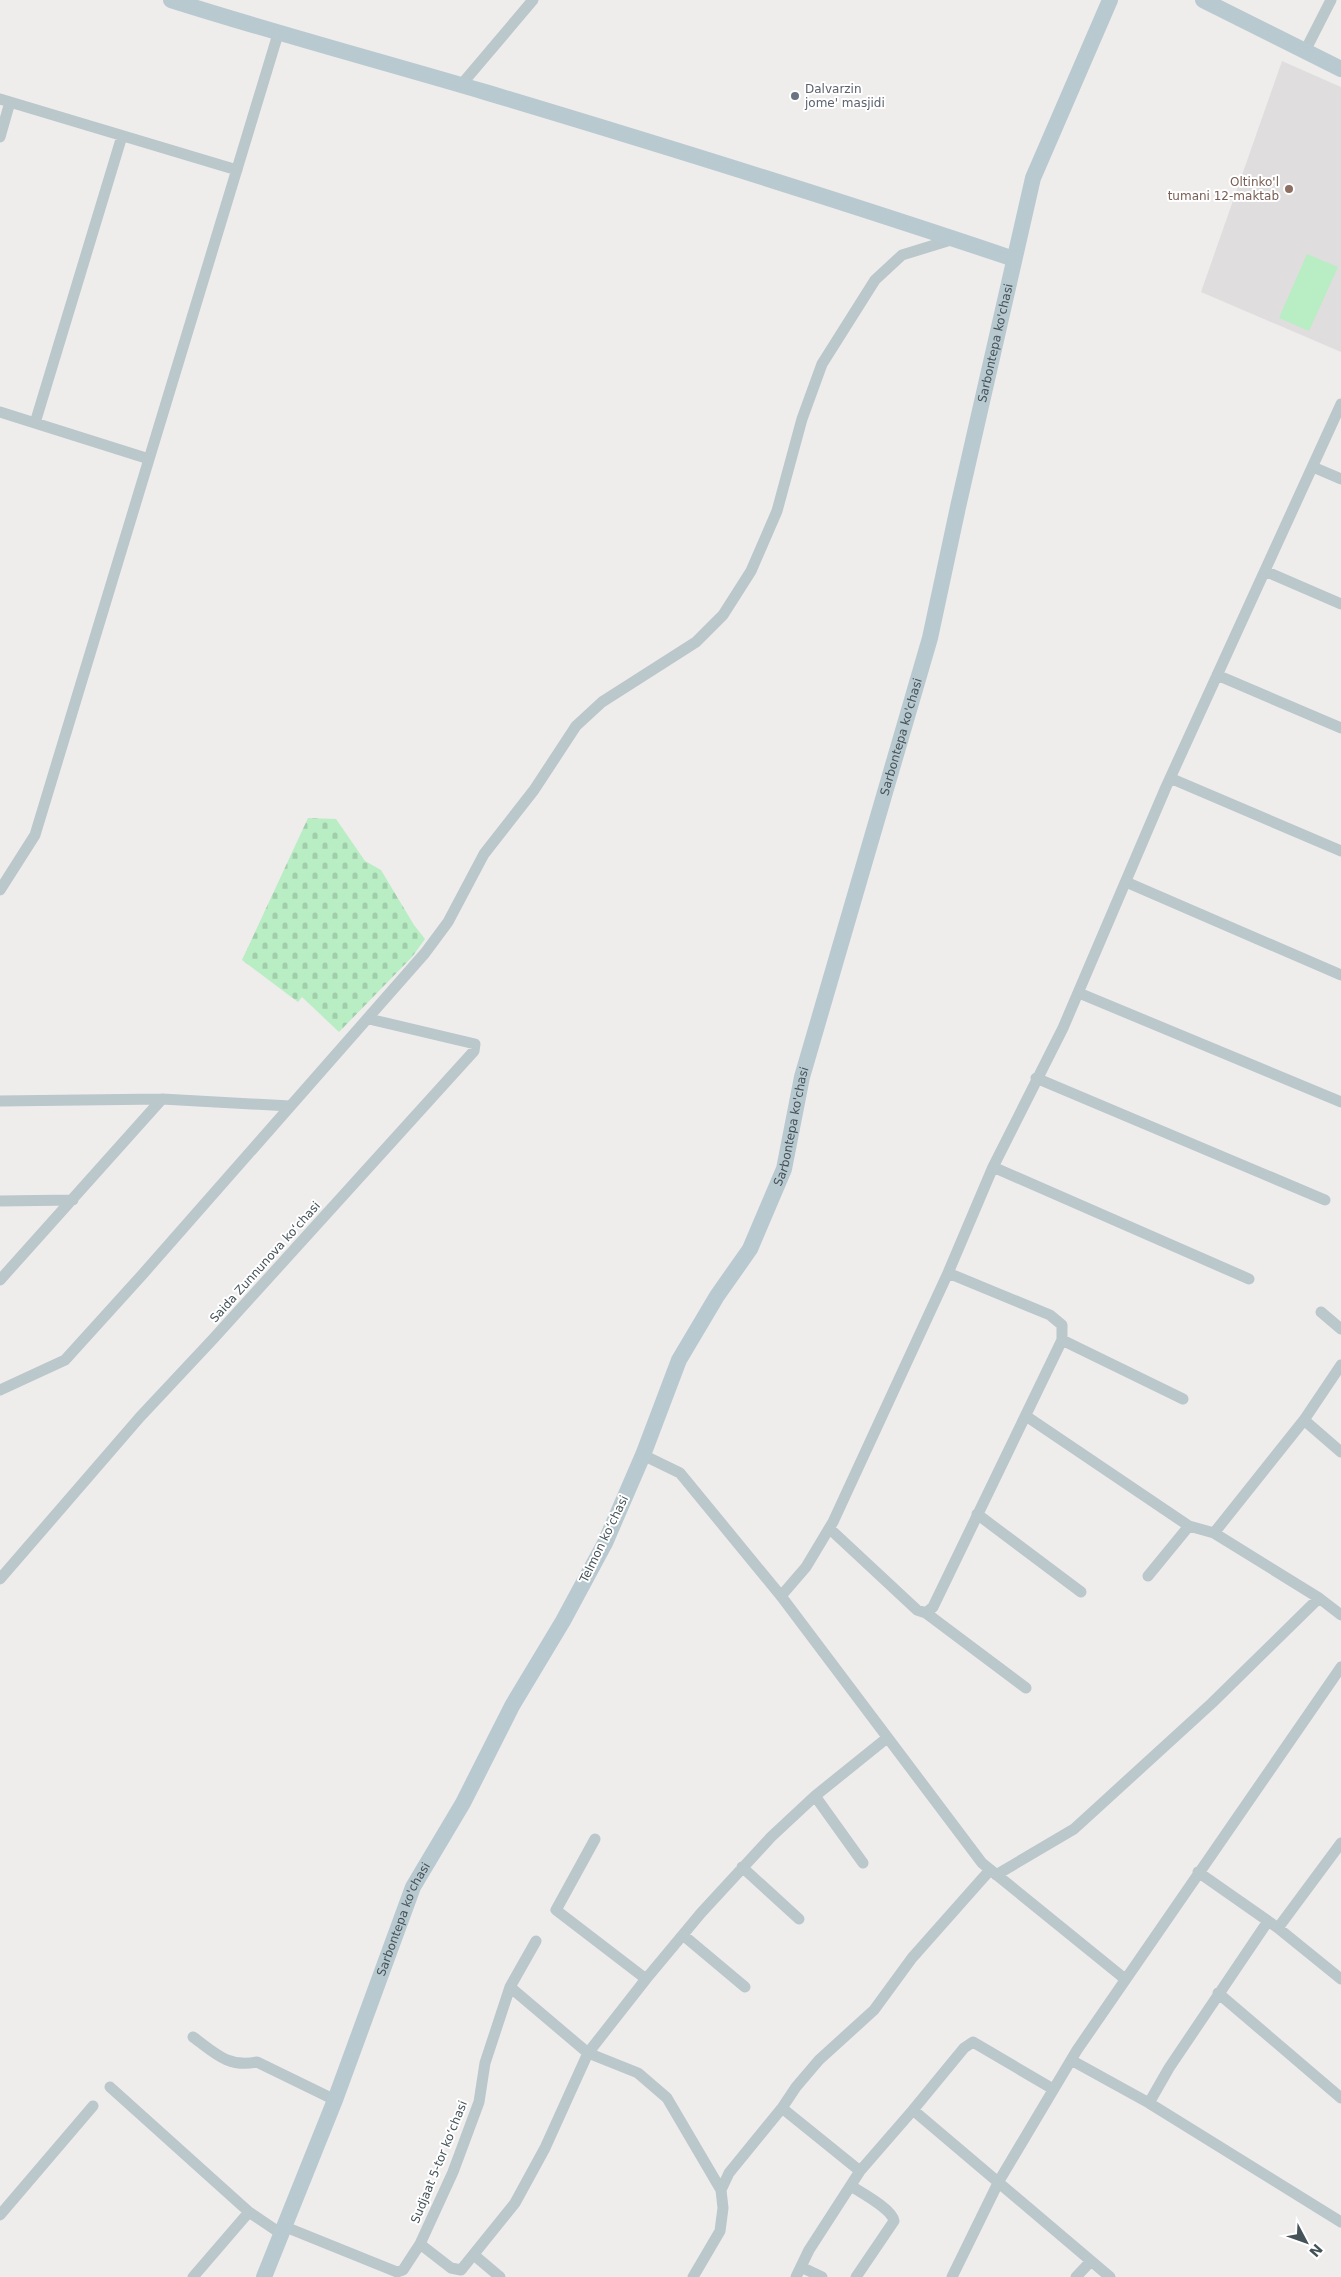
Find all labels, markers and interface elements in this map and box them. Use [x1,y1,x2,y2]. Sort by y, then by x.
place label: Dalvarzin jome' masjidi [804,82,885,110]
marker: Dalvarzin jome' masjidi [789,90,801,102]
place label: Oltinko'l tumani 12-maktab [1168,175,1279,203]
marker: Oltinko'l tumani 12-maktab [1283,183,1295,195]
street label: Sarbontepa ko'chasi [975,282,1016,404]
street label: Sarbontepa ko'chasi [877,676,925,797]
street label: Sarbontepa ko'chasi [771,1065,812,1188]
street label: Saida Zunnunova koʻchasi [207,1199,323,1325]
street label: Telmon koʻchasi [576,1493,631,1586]
street label: Sarbontepa ko'chasi [374,1860,433,1978]
street label: Sudjaat 5-tor koʻchasi [408,2099,470,2225]
north arrow [1281,2217,1331,2267]
text: N [1306,2241,1326,2260]

